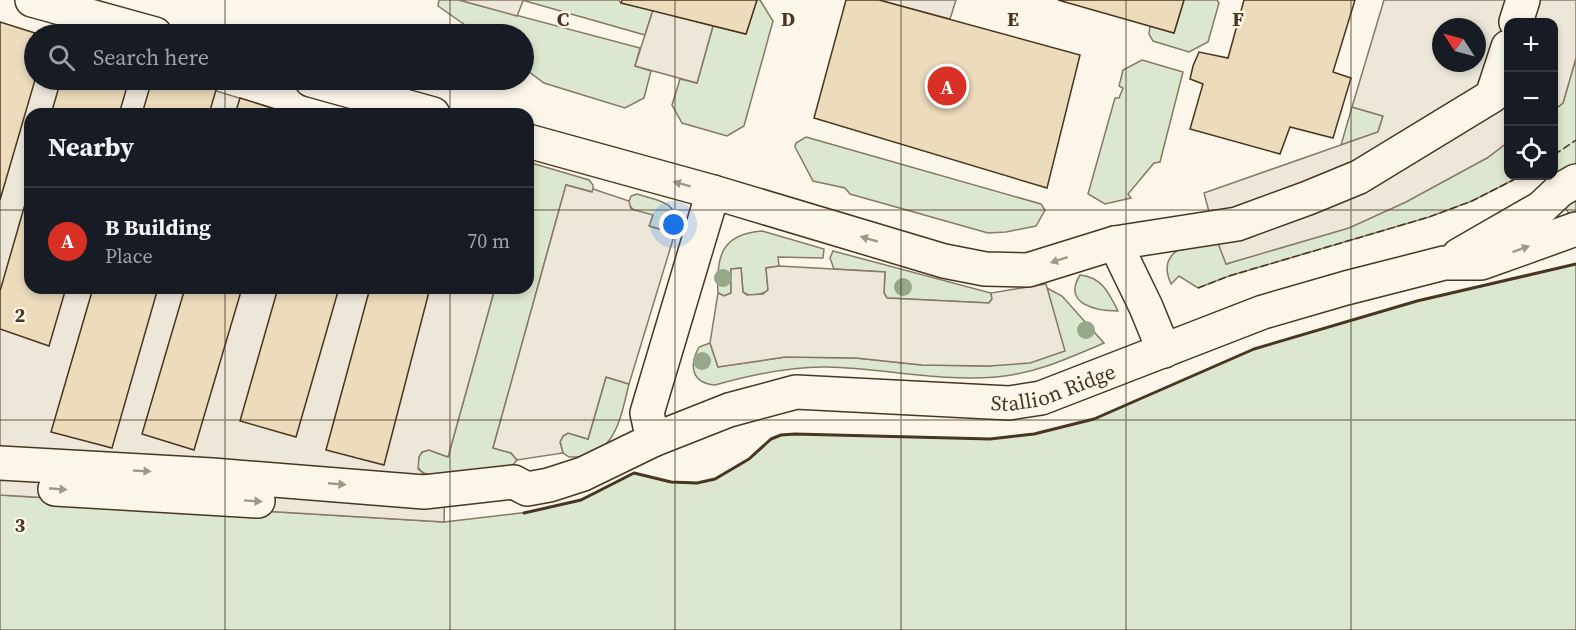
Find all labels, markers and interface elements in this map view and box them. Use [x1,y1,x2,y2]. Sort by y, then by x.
text: C [557,5,569,33]
text: D [781,5,795,33]
text: E [1007,5,1019,33]
text: F [1232,5,1244,33]
north arrow [1432,18,1486,72]
map controls [1504,18,1558,180]
button: + [1504,18,1558,72]
search box [24,24,534,90]
icon: search [45,41,78,74]
text: Search here [93,42,209,72]
pin: A [928,64,966,109]
button: − [1504,72,1558,126]
button: locate [1504,126,1558,180]
text: Nearby [48,129,134,165]
one-way arrow [673,179,691,188]
your location [659,210,688,239]
text: B Building [105,212,211,242]
text: A [61,227,74,255]
text: 70 m [467,227,510,255]
one-way arrow [860,234,878,243]
text: Place [105,242,153,270]
one-way arrow [1513,243,1531,253]
one-way arrow [1050,256,1068,265]
text: 2 [15,301,26,329]
street label: Stallion Ridge [990,356,1119,417]
one-way arrow [133,467,152,476]
one-way arrow [327,480,346,489]
one-way arrow [49,484,68,494]
one-way arrow [243,496,262,506]
text: 3 [15,511,26,539]

